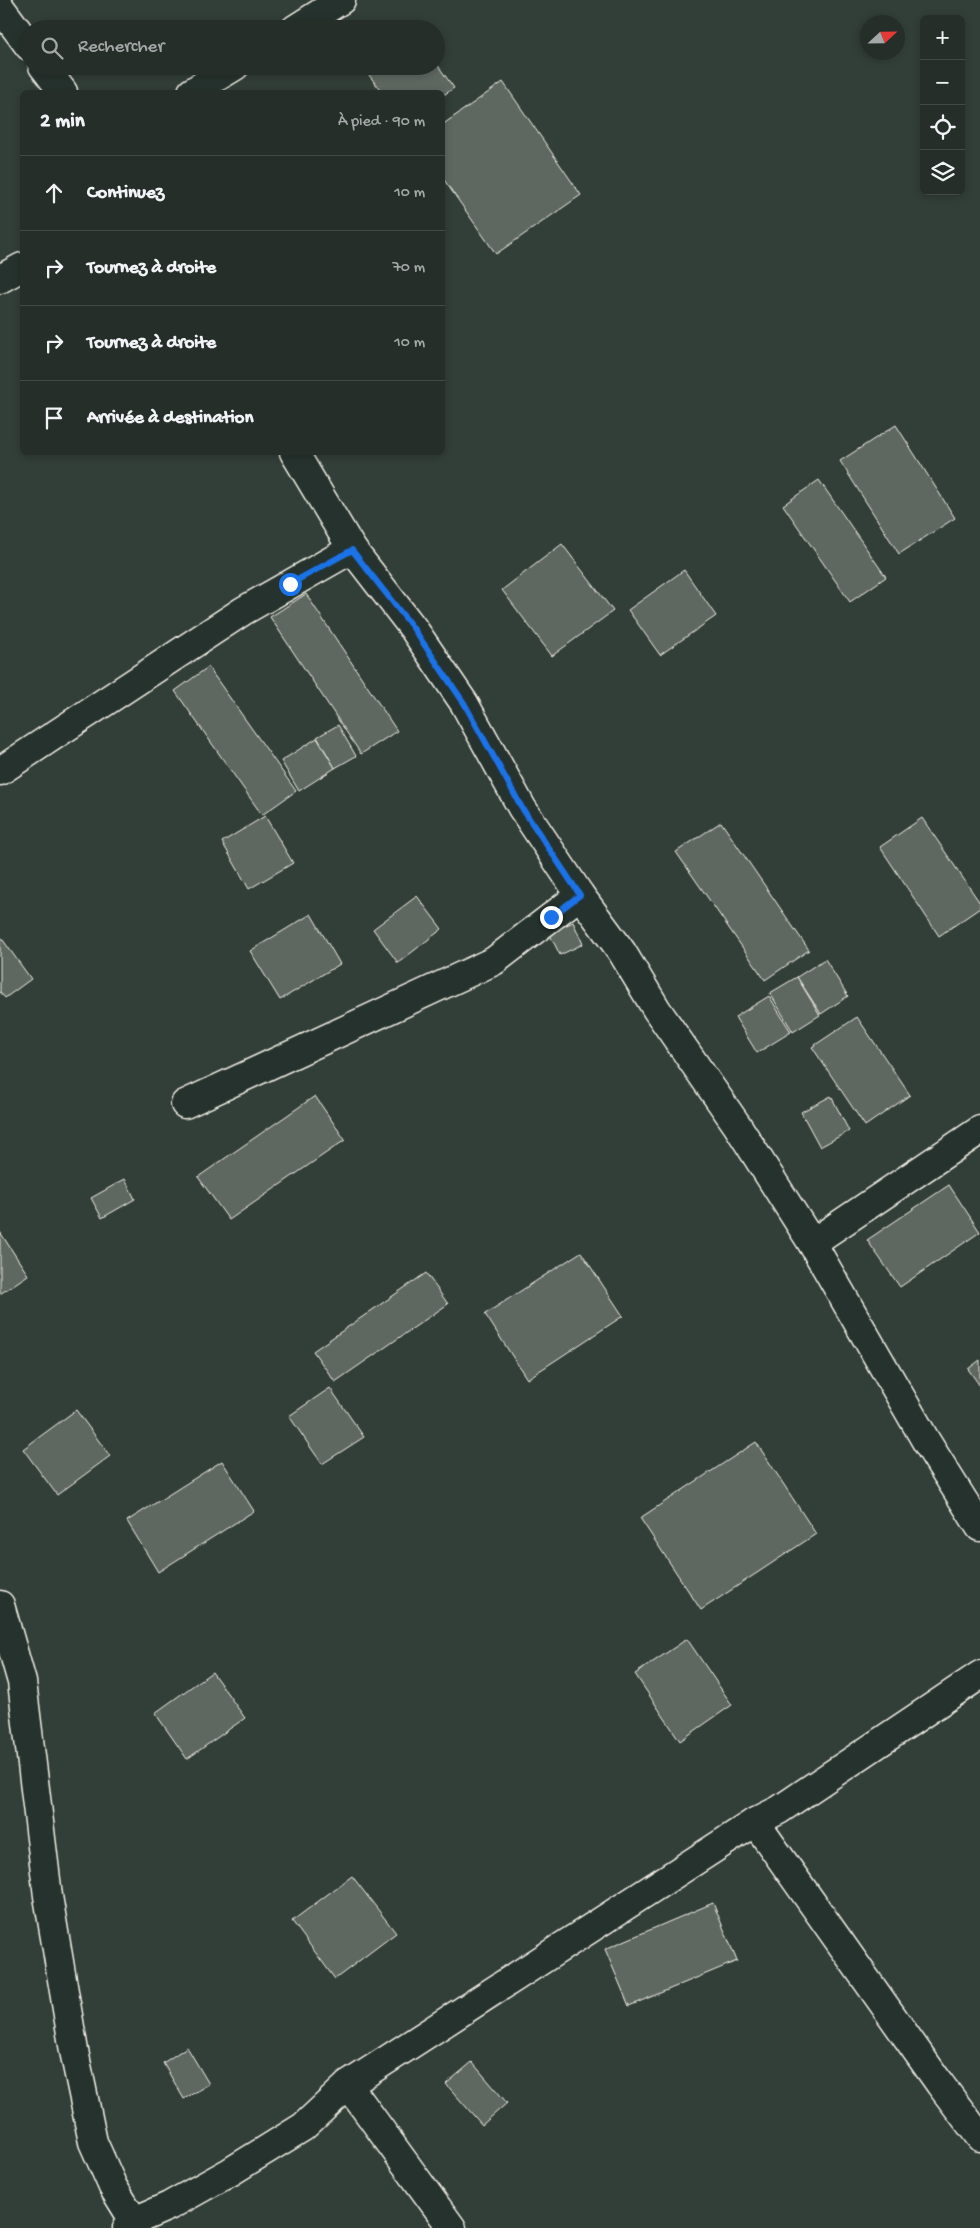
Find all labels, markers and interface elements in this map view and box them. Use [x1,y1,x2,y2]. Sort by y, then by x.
north arrow [860,15,905,60]
map controls [920,15,965,195]
button: + [920,15,965,60]
search box [20,20,445,75]
icon: search [38,34,66,62]
text: Rechercher [78,36,164,59]
button: − [920,60,965,105]
button: locate [920,105,965,150]
text: 2 min [40,110,85,135]
text: À pied · 90 m [338,113,425,132]
button: layers [920,150,965,195]
icon: ahead [40,179,68,207]
text: Continuez [87,182,164,205]
text: 10 m [394,184,425,203]
icon: right [40,254,68,282]
text: Tournez à droite [87,257,216,280]
text: 70 m [392,259,425,278]
icon: right [40,329,68,357]
text: Tournez à droite [87,332,216,355]
text: 10 m [394,334,425,353]
icon: arrive [40,404,68,432]
text: Arrivée à destination [87,407,253,430]
route start [279,573,302,596]
route end [540,906,563,929]

